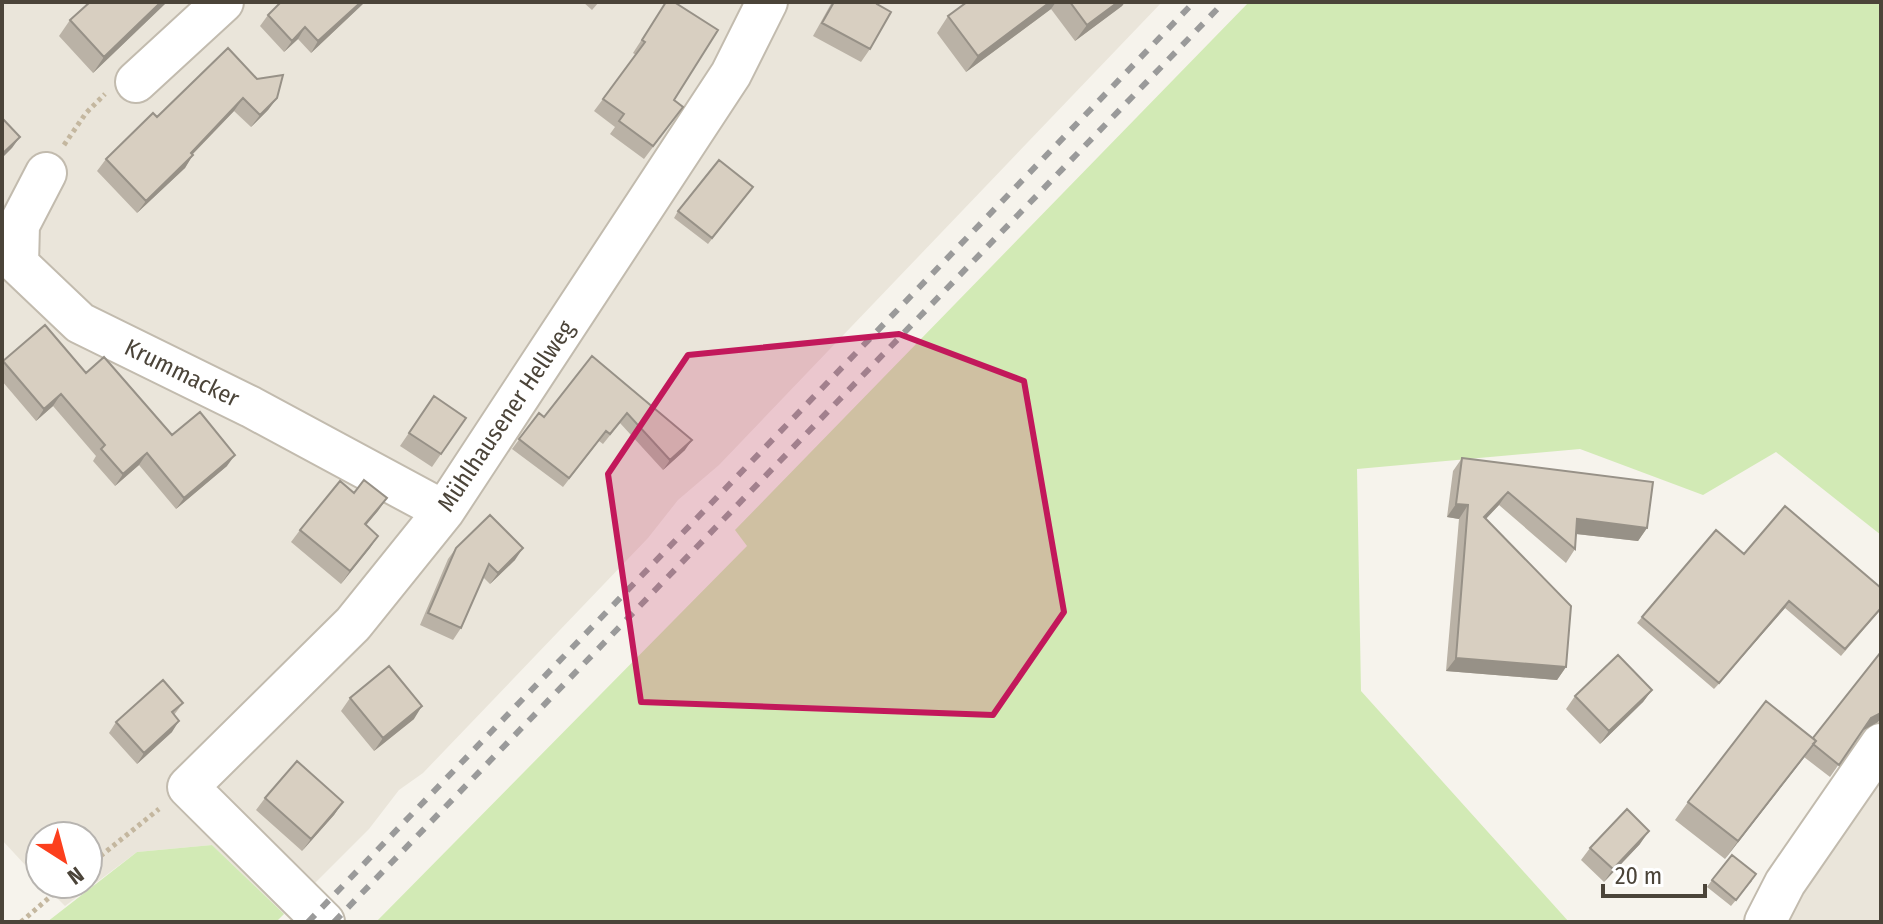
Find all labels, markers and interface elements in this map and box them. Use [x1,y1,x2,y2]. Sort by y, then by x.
street label: Mühlhausener Hellweg [432,315,581,517]
street label: Krummacker [120,333,244,413]
north arrow [24,820,104,900]
scale bar [1603,848,1705,898]
text: N [62,861,89,891]
text: 20 m [1615,862,1662,890]

